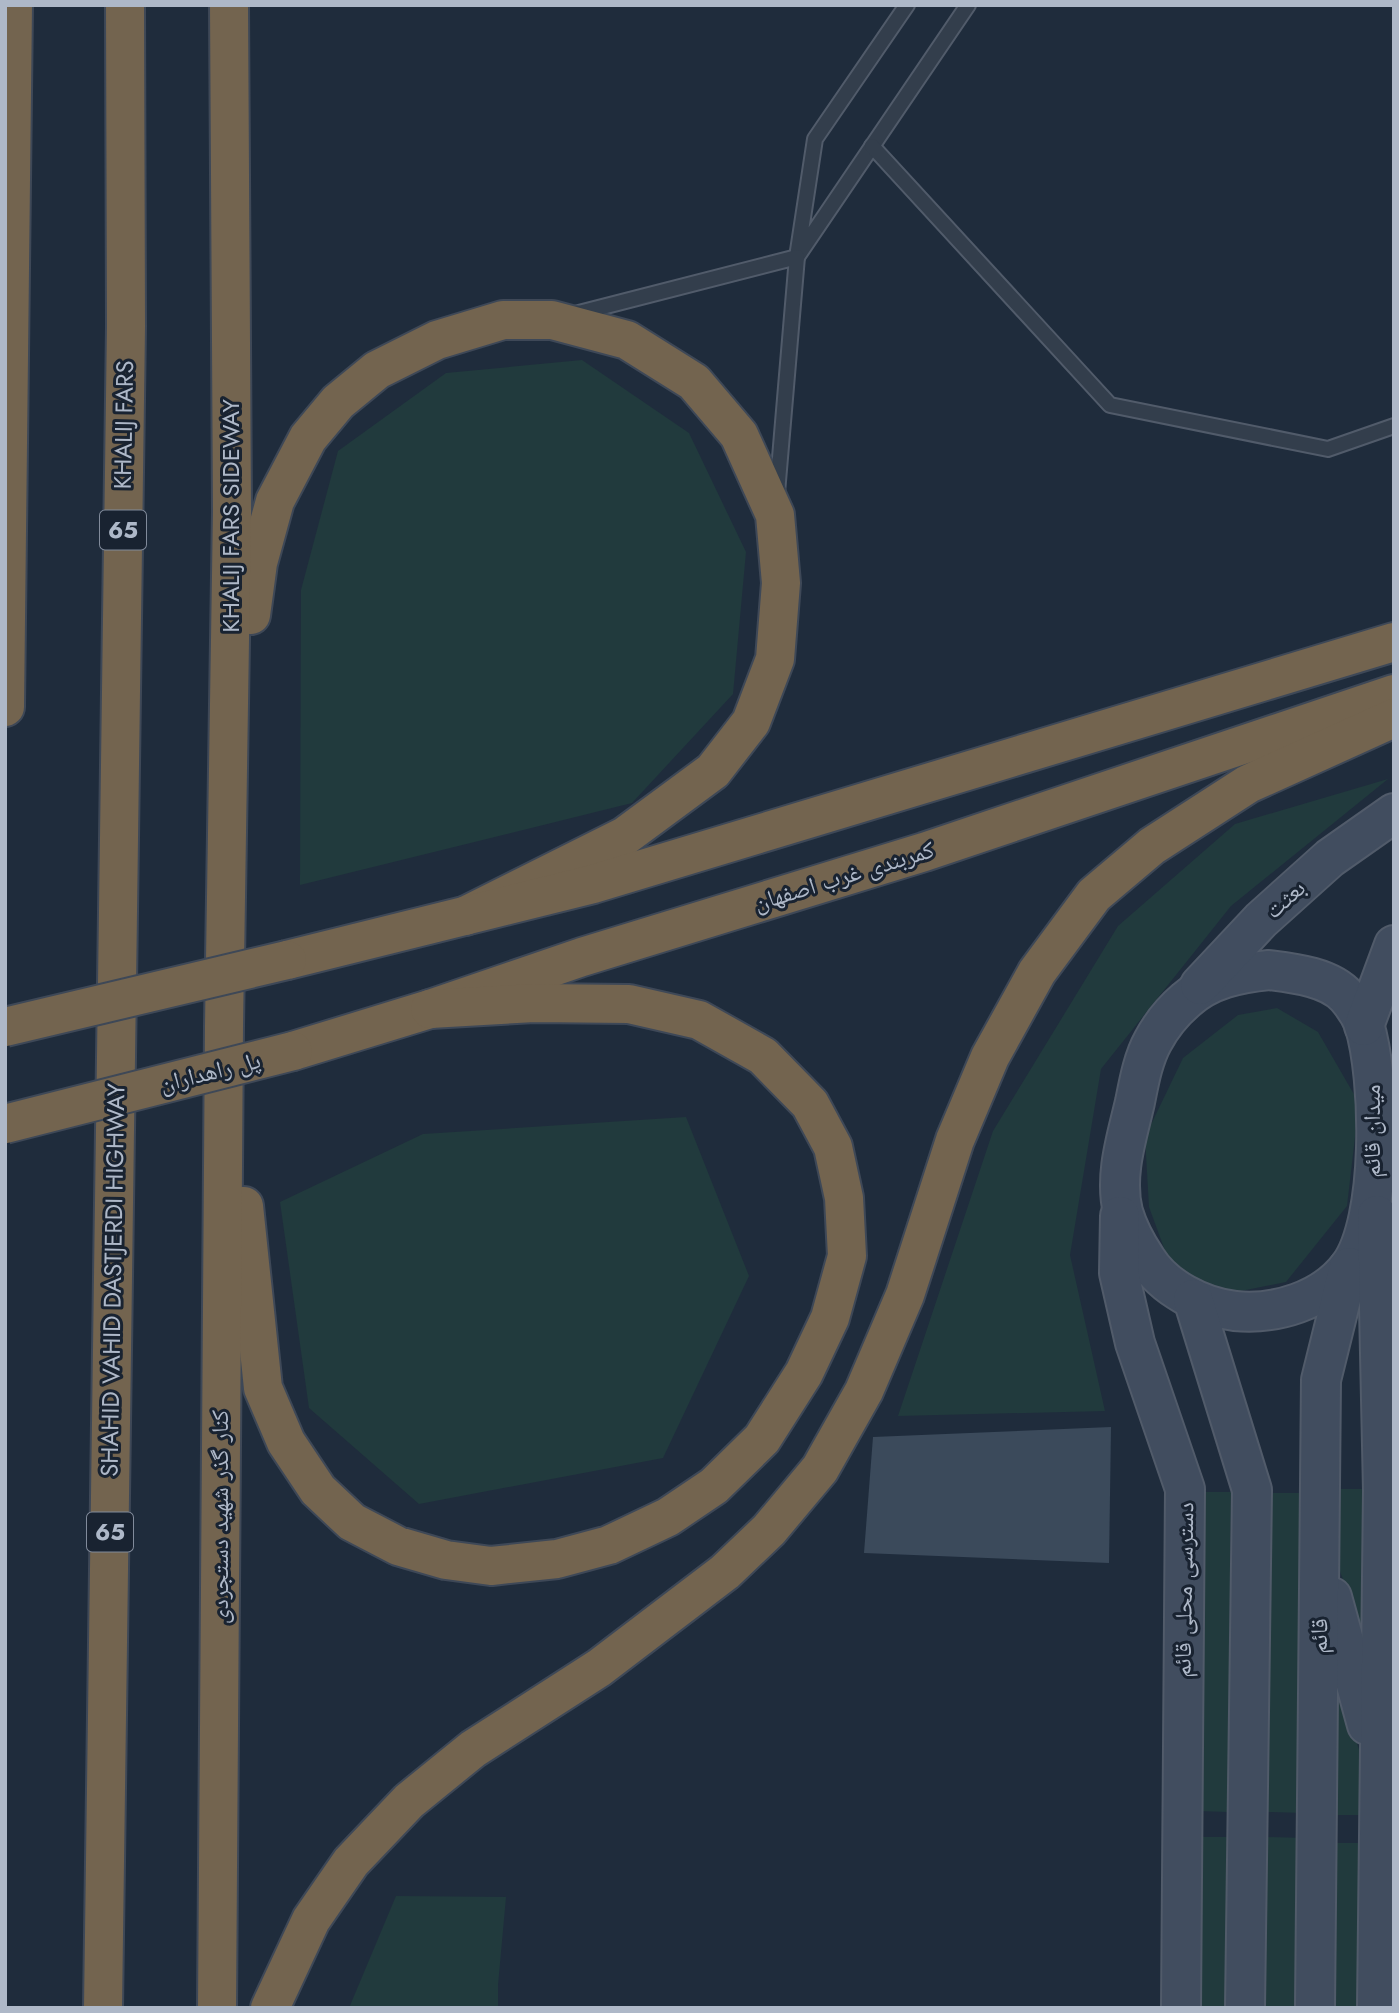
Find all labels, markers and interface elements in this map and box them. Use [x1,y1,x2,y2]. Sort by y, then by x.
street label: KHALIJ FARS [105,360,142,490]
street label: KHALIJ FARS SIDEWAY [213,399,248,633]
road number: 65 [100,510,146,550]
street label: کمربندی غرب اصفهان [749,831,939,920]
street label: بعثت [1256,871,1313,927]
street label: پل راهداران [156,1042,264,1101]
street label: SHAHID VAHID DASTJERDI HIGHWAY [92,1082,133,1477]
street label: میدان قائم [1354,1084,1389,1178]
street label: کنار گذر شهید دستجردی [202,1410,237,1624]
street label: دسترسی محلی قائم [1164,1502,1203,1678]
road number: 65 [87,1512,133,1552]
street label: قائم [1301,1618,1336,1654]

